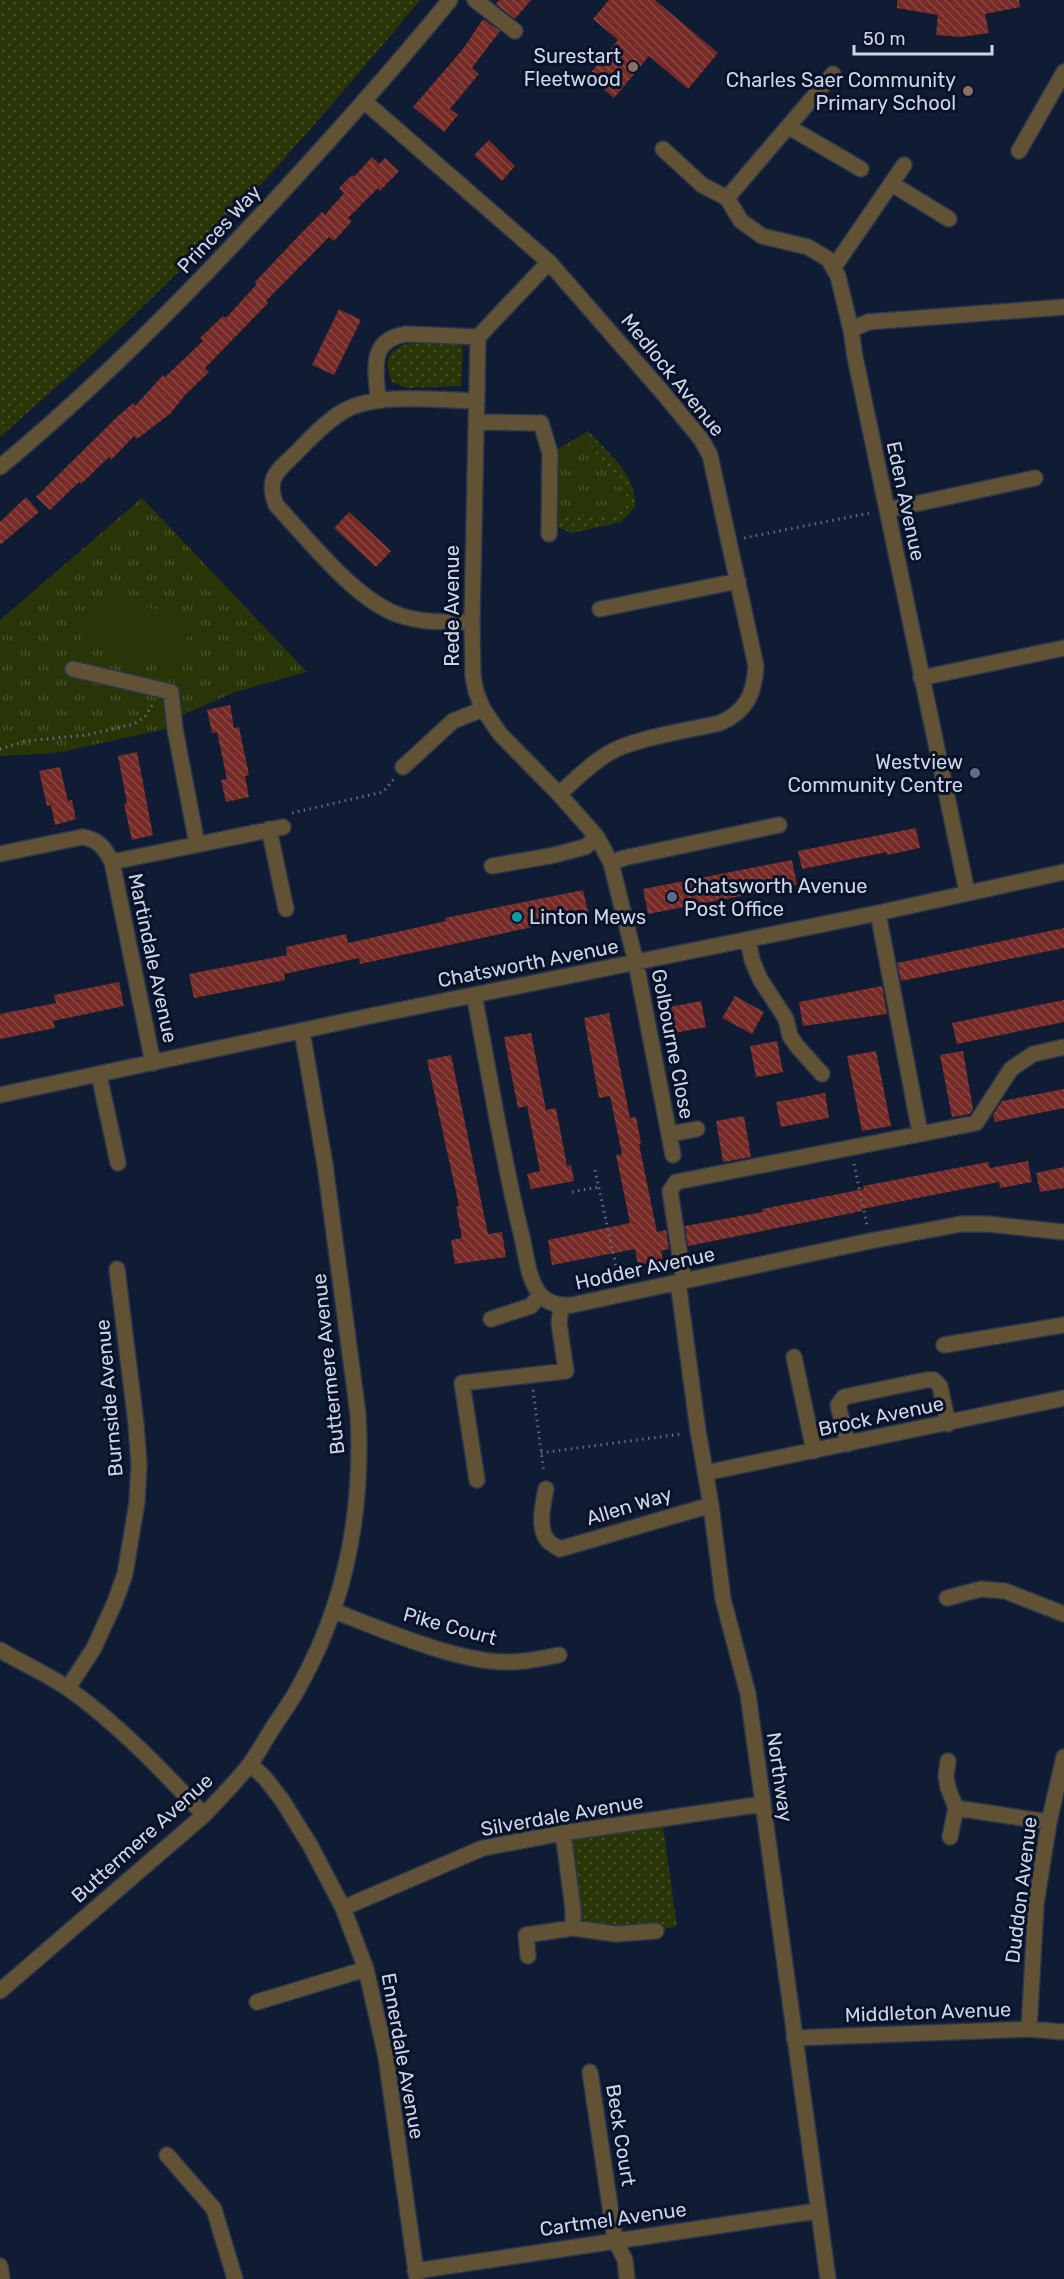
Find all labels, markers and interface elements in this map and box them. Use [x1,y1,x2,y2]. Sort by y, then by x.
scale bar [854,18,992,56]
text: 50 m [863,28,906,50]
place label: Surestart Fleetwood [524,44,621,91]
marker: Surestart Fleetwood [626,60,640,74]
place label: Charles Saer Community Primary School [726,68,956,115]
marker: Charles Saer Community Primary School [961,84,975,98]
street label: Princes Way [172,180,266,278]
street label: Medlock Avenue [616,309,730,441]
street label: Eden Avenue [882,439,930,563]
street label: Rede Avenue [440,545,464,667]
place label: Westview Community Centre [787,750,963,797]
marker: Westview Community Centre [968,766,982,780]
street label: Martindale Avenue [123,871,183,1045]
place label: Chatsworth Avenue Post Office [684,874,867,921]
marker: Chatsworth Avenue Post Office [665,890,679,904]
place label: Linton Mews [529,905,646,929]
marker: Linton Mews [510,910,524,924]
street label: Chatsworth Avenue [436,934,620,992]
street label: Golbourne Close [647,967,699,1121]
street label: Hodder Avenue [573,1241,717,1295]
street label: Buttermere Avenue [307,1272,349,1456]
street label: Burnside Avenue [90,1318,128,1478]
street label: Brock Avenue [816,1391,946,1441]
street label: Allen Way [583,1482,675,1530]
street label: Pike Court [401,1602,500,1650]
street label: Northway [762,1731,798,1823]
street label: Buttermere Avenue [66,1768,218,1908]
street label: Silverdale Avenue [479,1789,645,1841]
street label: Duddon Avenue [1000,1815,1042,1965]
street label: Ennerdale Avenue [377,1971,429,2141]
street label: Middleton Avenue [844,1997,1012,2027]
street label: Beck Court [601,2082,641,2188]
street label: Cartmel Avenue [538,2197,688,2241]

